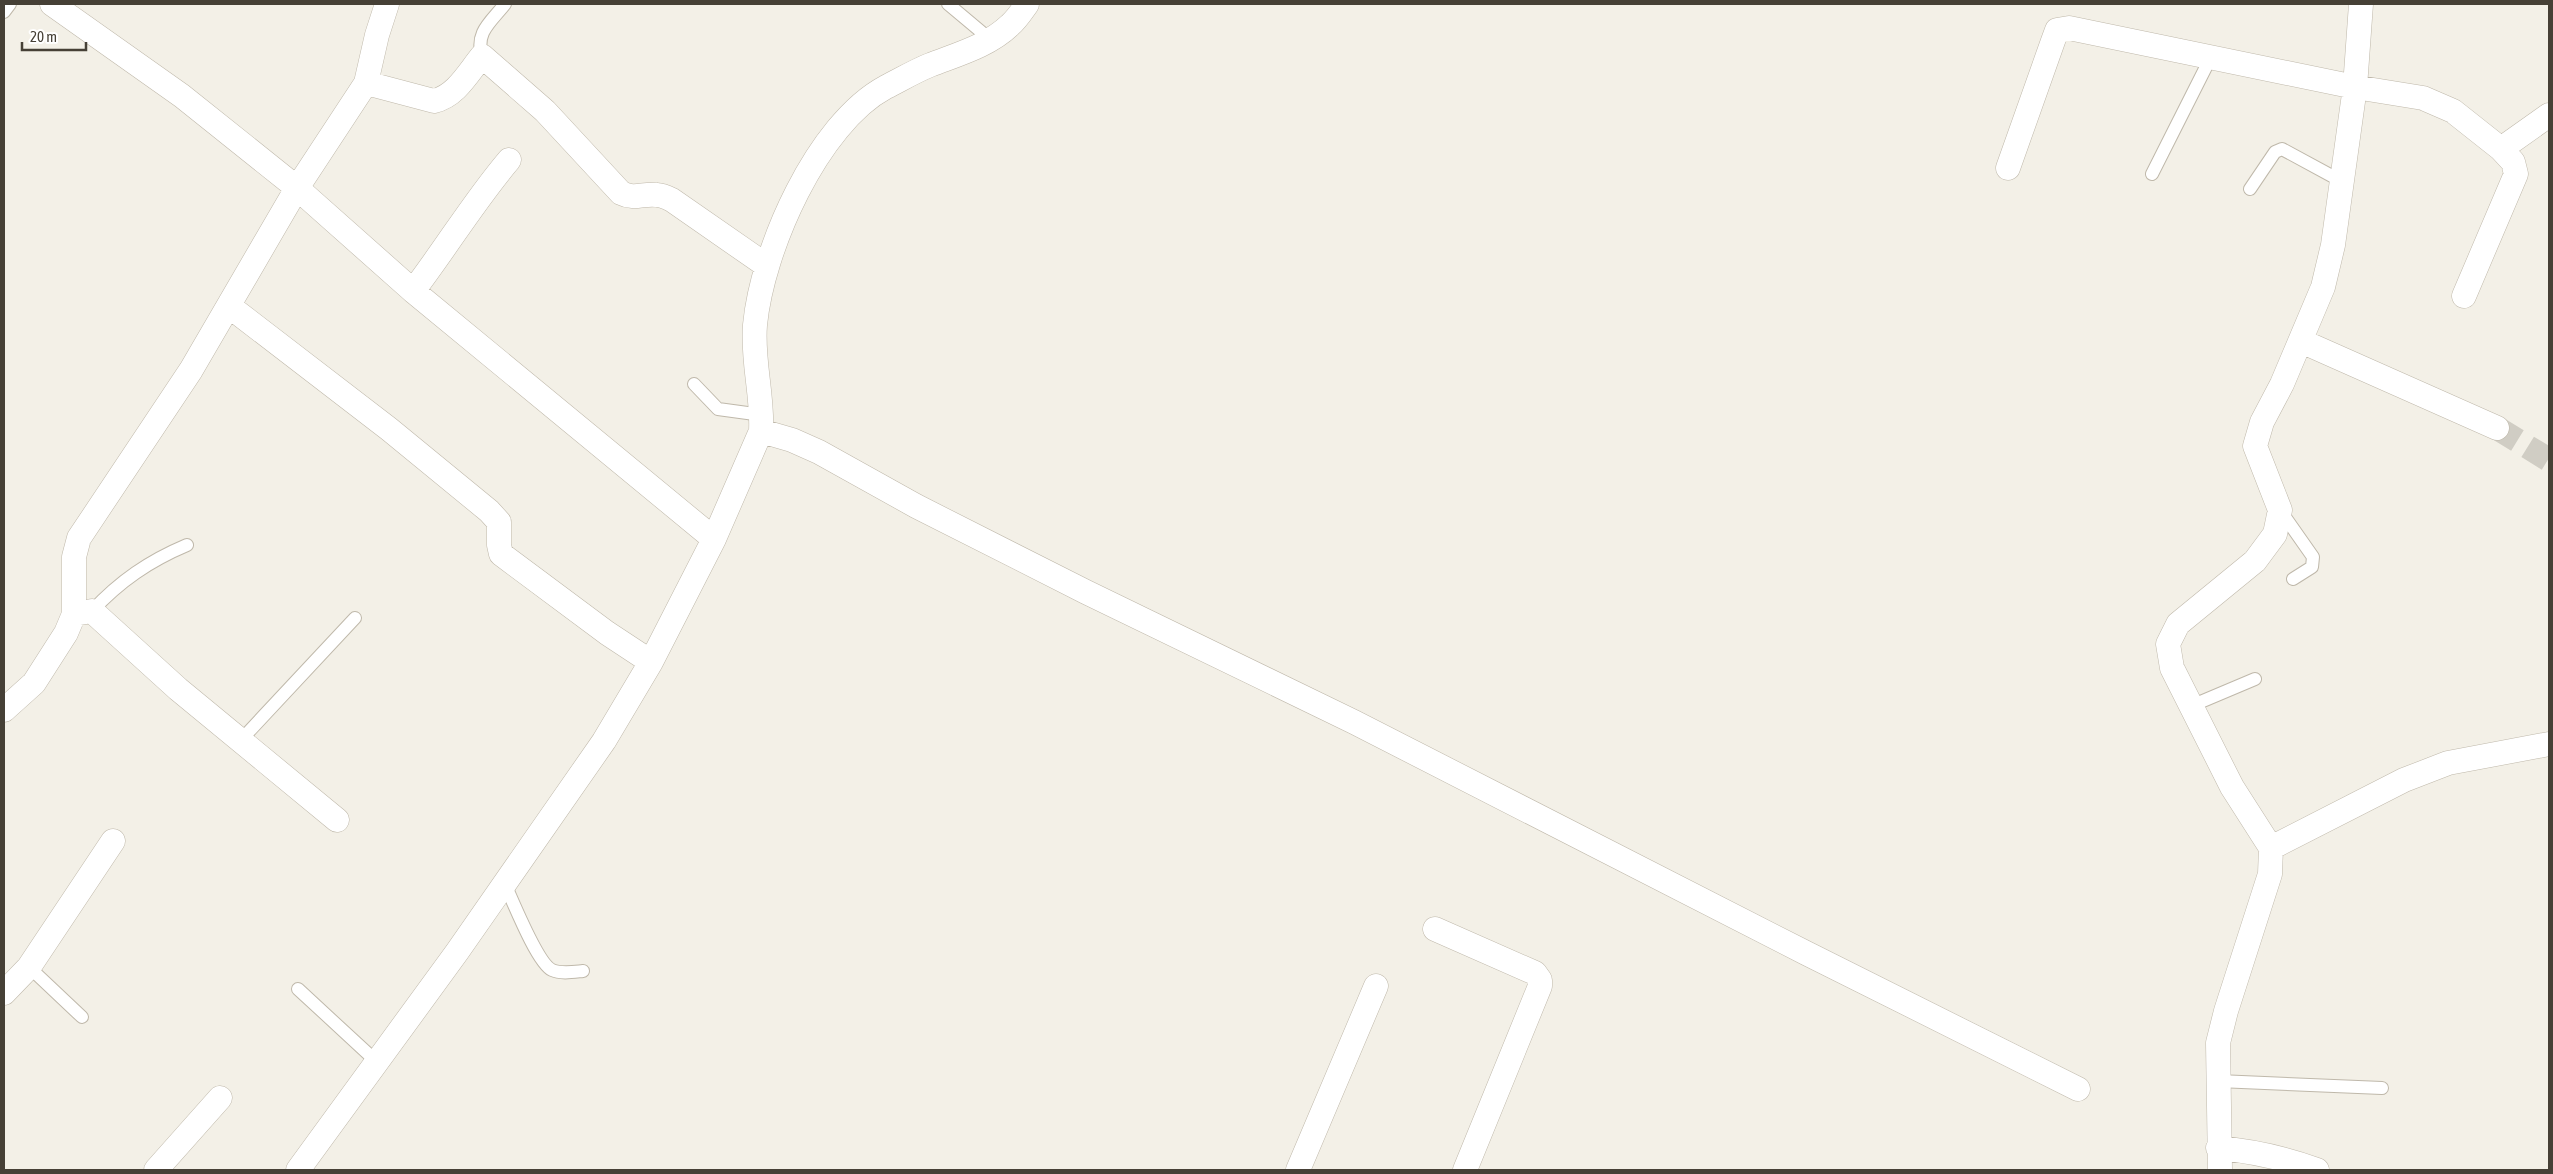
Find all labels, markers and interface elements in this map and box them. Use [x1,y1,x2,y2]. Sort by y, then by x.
scale bar [22,20,86,52]
text: 20 m [30,28,57,45]

